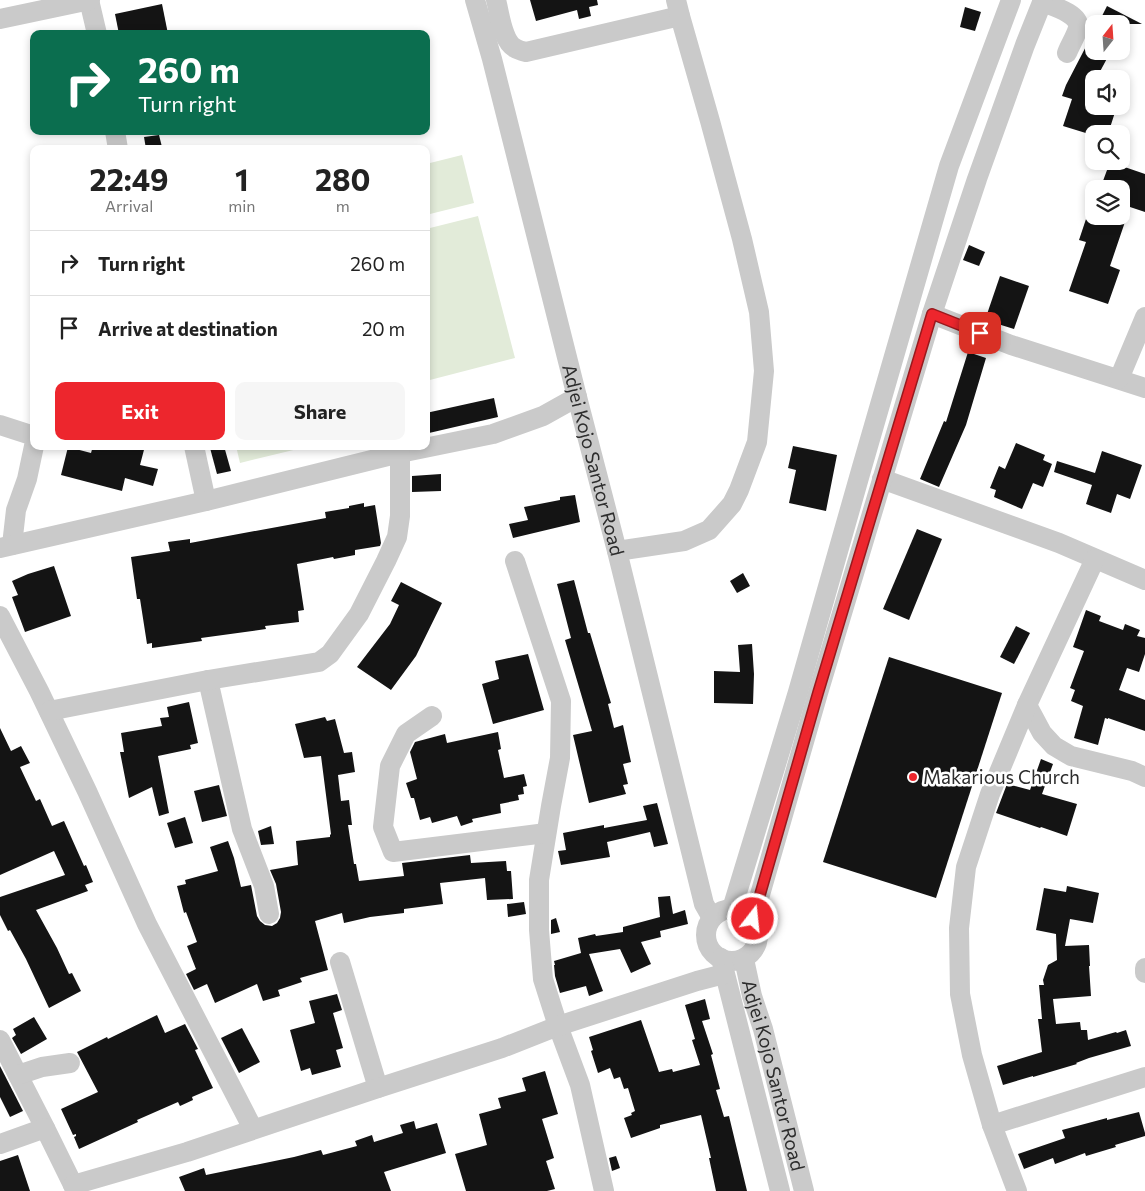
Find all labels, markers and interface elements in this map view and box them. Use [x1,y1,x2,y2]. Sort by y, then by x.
north arrow [1085,15,1130,60]
map controls [1085,15,1130,225]
text: 260 m [138,47,240,90]
icon: right [55,50,120,115]
button: sound [1085,70,1130,115]
text: Turn right [138,90,236,117]
button: search [1085,125,1130,170]
text: 22:49 [90,160,169,197]
text: 1 [235,160,249,197]
text: 280 [315,160,370,197]
button: layers [1085,180,1130,225]
text: Arrival [105,196,153,215]
text: min [228,196,255,215]
text: m [336,196,350,215]
icon: right [55,249,83,277]
text: Turn right [98,252,185,275]
text: 260 m [350,252,405,275]
pin [959,312,1001,354]
icon: arrive [55,314,83,342]
text: Arrive at destination [98,317,278,340]
text: 20 m [362,317,405,340]
icon: arrive [966,319,994,347]
street label: Adjei Kojo Santor Road [558,362,630,558]
button: Exit [55,382,225,440]
button: Share [235,382,405,440]
place label: Makarious Church [923,765,1080,788]
marker: Makarious Church [907,771,919,783]
position arrow [726,892,778,944]
street label: Adjei Kojo Santor Road [738,977,810,1173]

